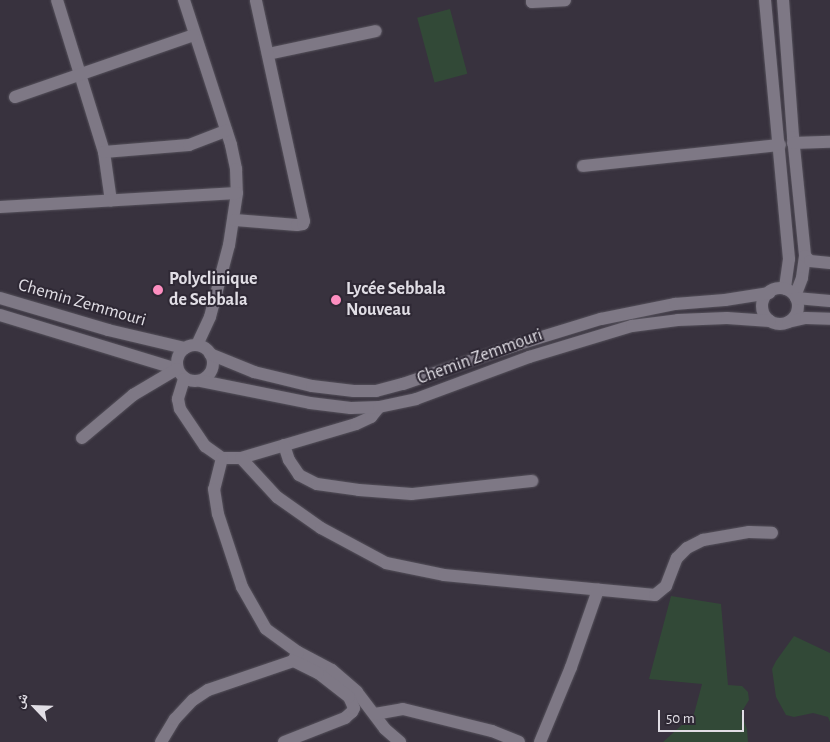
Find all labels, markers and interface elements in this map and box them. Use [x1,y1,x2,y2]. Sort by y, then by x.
place label: Polyclinique de Sebbala [169,269,258,312]
street label: Chemin Zemmouri [16,274,148,332]
place label: Lycée Sebbala Nouveau [346,279,446,322]
marker: Polyclinique de Sebbala [151,283,165,297]
marker: Lycée Sebbala Nouveau [330,294,342,306]
street label: Chemin Zemmouri [414,324,546,390]
north arrow [10,682,60,732]
text: ش [12,691,31,711]
scale bar [660,700,746,732]
text: 50 m [666,711,695,726]

